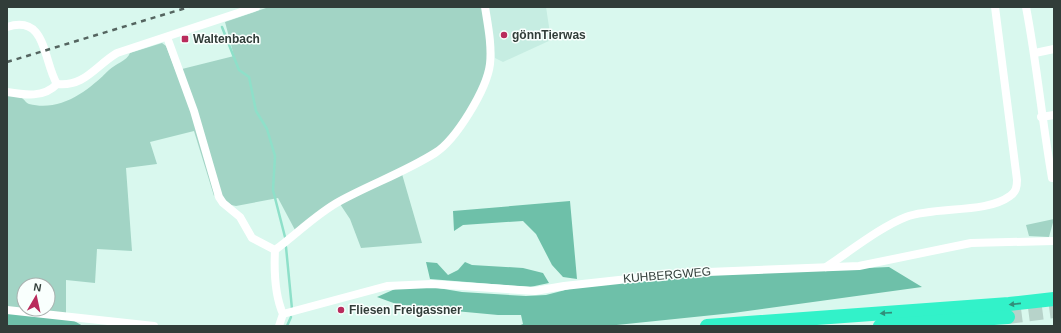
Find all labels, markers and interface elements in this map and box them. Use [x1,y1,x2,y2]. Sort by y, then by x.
place label: gönnTierwas [512,28,586,42]
marker: gönnTierwas [499,30,509,40]
place label: Waltenbach [193,32,260,46]
marker: Waltenbach [180,34,190,44]
street label: KUHBERGWEG [623,264,711,286]
north arrow [16,277,56,317]
text: N [33,281,42,294]
one-way arrow [1009,300,1021,307]
place label: Fliesen Freigassner [349,303,462,317]
marker: Fliesen Freigassner [336,305,346,315]
one-way arrow [879,310,892,316]

